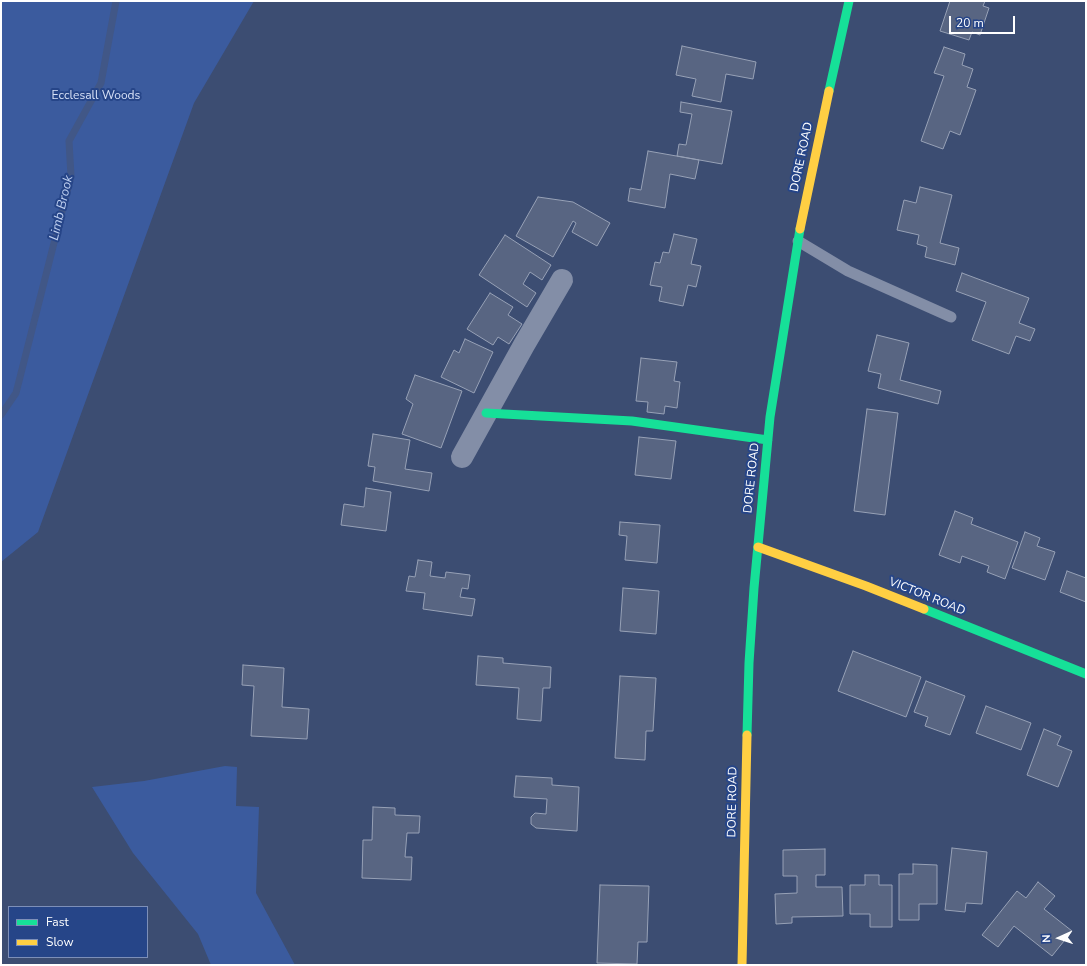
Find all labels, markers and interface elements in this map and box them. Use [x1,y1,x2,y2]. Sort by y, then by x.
scale bar [951,8,1017,34]
text: 20 m [956,15,984,31]
park label: Ecclesall Woods [52,89,140,103]
street label: DORE ROAD [788,121,816,193]
water label: Limb Brook [47,174,77,242]
street label: DORE ROAD [741,442,763,514]
street label: VICTOR ROAD [887,575,967,619]
street label: DORE ROAD [725,766,741,838]
legend [8,906,148,958]
text: Fast [46,914,69,930]
north arrow [1039,918,1079,958]
text: Slow [46,934,74,950]
text: N [1039,934,1054,943]

